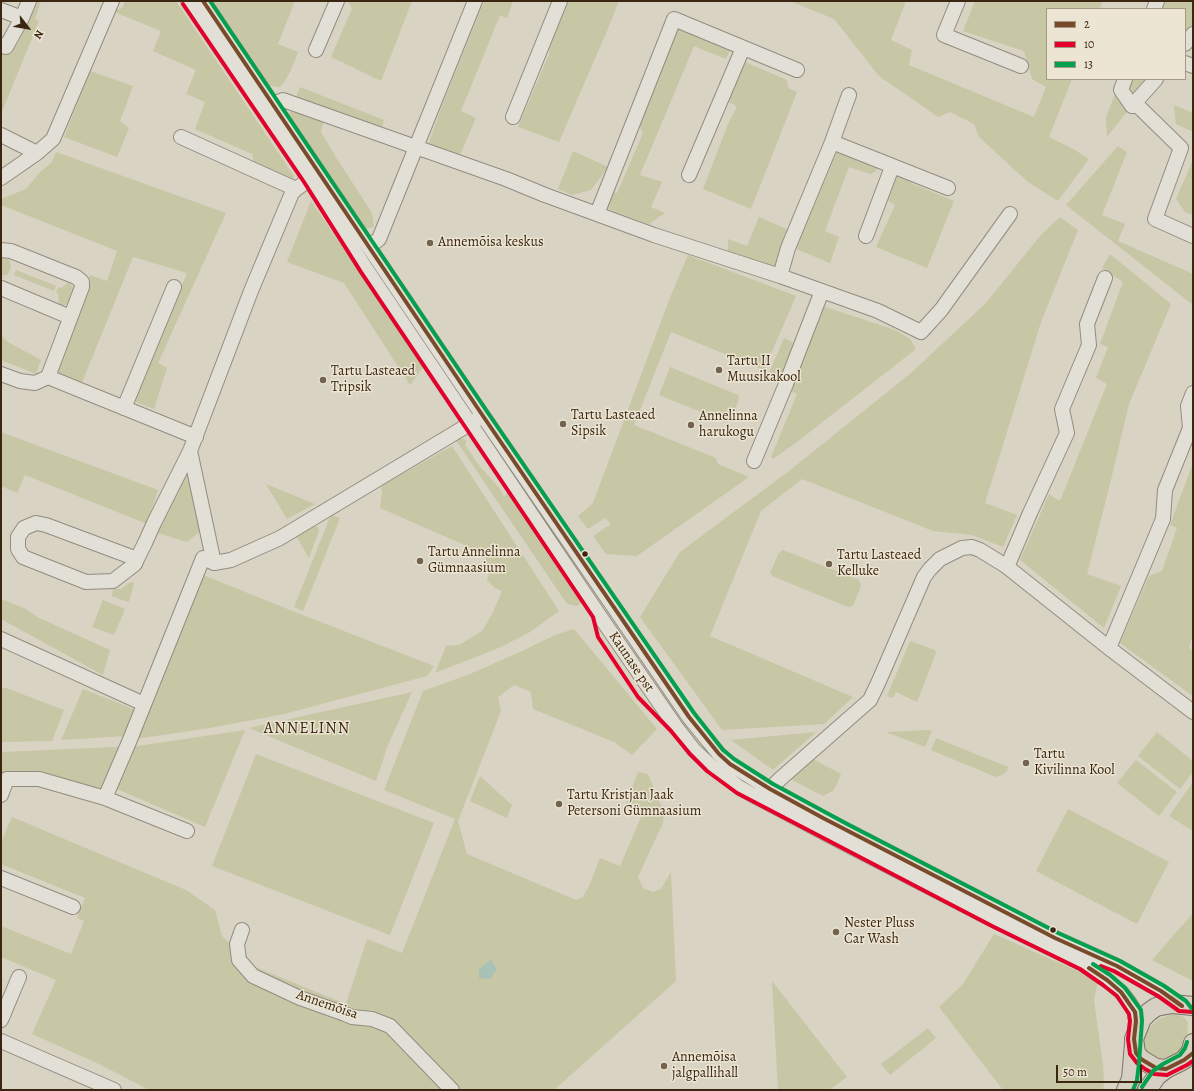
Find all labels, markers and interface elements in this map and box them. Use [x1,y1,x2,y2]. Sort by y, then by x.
north arrow [8,8,48,48]
legend [1046,8,1186,80]
text: 2 [1084,16,1090,32]
text: N [30,27,47,42]
text: 10 [1084,36,1095,52]
text: 13 [1084,56,1093,72]
place label: Annemõisa keskus [438,235,544,251]
marker: Annemõisa keskus [425,238,435,248]
place label: Tartu II Muusikakool [727,354,801,386]
place label: Tartu Lasteaed Tripsik [331,364,415,396]
marker: Tartu II Muusikakool [714,365,724,375]
marker: Tartu Lasteaed Tripsik [318,375,328,385]
place label: Tartu Lasteaed Sipsik [571,408,655,440]
place label: Annelinna harukogu [699,409,758,442]
marker: Tartu Lasteaed Sipsik [558,419,568,429]
marker: Annelinna harukogu [686,420,696,430]
place label: Tartu Annelinna Gümnaasium [428,545,521,578]
place label: Tartu Lasteaed Kelluke [837,548,921,580]
unlabelled marker [580,549,590,559]
marker: Tartu Annelinna Gümnaasium [415,556,425,566]
marker: Tartu Lasteaed Kelluke [824,559,834,569]
street label: Kaunase pst [605,629,657,695]
district label: ANNELINN [264,719,350,739]
place label: Tartu Kivilinna Kool [1034,747,1115,780]
marker: Tartu Kivilinna Kool [1021,758,1031,768]
place label: Tartu Kristjan Jaak Petersoni Gümnaasium [567,788,701,820]
marker: Tartu Kristjan Jaak Petersoni Gümnaasium [554,799,564,809]
place label: Nester Pluss Car Wash [844,916,915,948]
unlabelled marker [1048,925,1058,935]
marker: Nester Pluss Car Wash [831,927,841,937]
street label: Annemõisa [294,987,360,1023]
place label: Annemõisa jalgpallihall [672,1050,738,1082]
scale bar [1058,1057,1144,1083]
marker: Annemõisa jalgpallihall [659,1061,669,1071]
text: 50 m [1063,1064,1087,1080]

